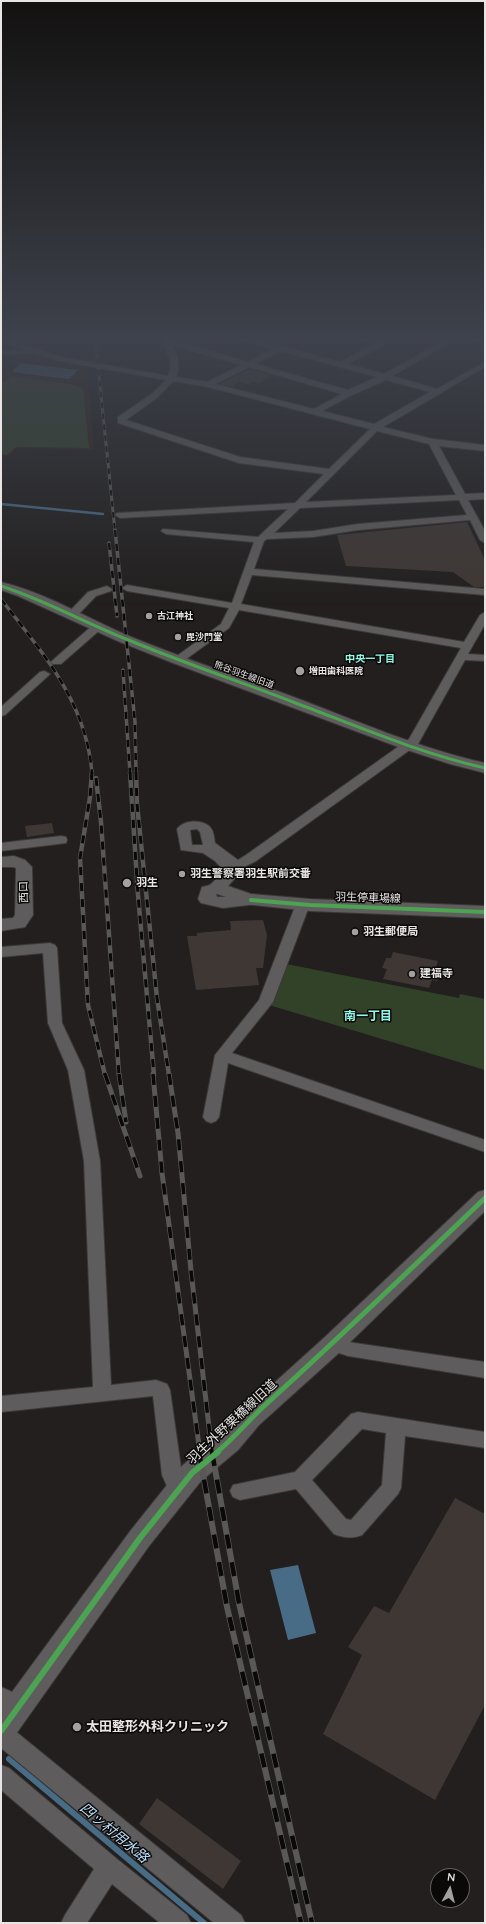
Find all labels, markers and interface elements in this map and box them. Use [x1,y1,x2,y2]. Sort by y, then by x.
marker: 古江神社 [144,611,154,621]
place label: 古江神社 [157,611,193,621]
marker: 毘沙門堂 [173,632,183,642]
place label: 毘沙門堂 [186,632,222,642]
district label: 中央一丁目 [345,653,395,665]
street label: 熊谷羽生線旧道 [213,659,275,691]
marker: 増田歯科医院 [294,665,306,677]
place label: 増田歯科医院 [309,666,363,676]
place label: 羽生警察署羽生駅前交番 [190,867,311,881]
marker: 羽生警察署羽生駅前交番 [177,869,187,879]
place label: 羽生 [136,876,158,890]
marker: 羽生 [121,877,133,889]
street label: 西口 [17,881,31,903]
street label: 羽生停車場線 [335,890,401,906]
place label: 羽生郵便局 [363,925,418,939]
marker: 羽生郵便局 [350,927,360,937]
place label: 建福寺 [420,967,453,981]
marker: 建福寺 [407,969,417,979]
district label: 南一丁目 [344,1009,392,1023]
street label: 羽生外野栗橋線旧道 [184,1376,280,1468]
place label: 太田整形外科クリニック [86,1719,229,1735]
marker: 太田整形外科クリニック [71,1721,83,1733]
water label: 四ッ村用水路 [76,1800,152,1866]
north arrow [430,1868,470,1908]
text: N [446,1870,456,1885]

